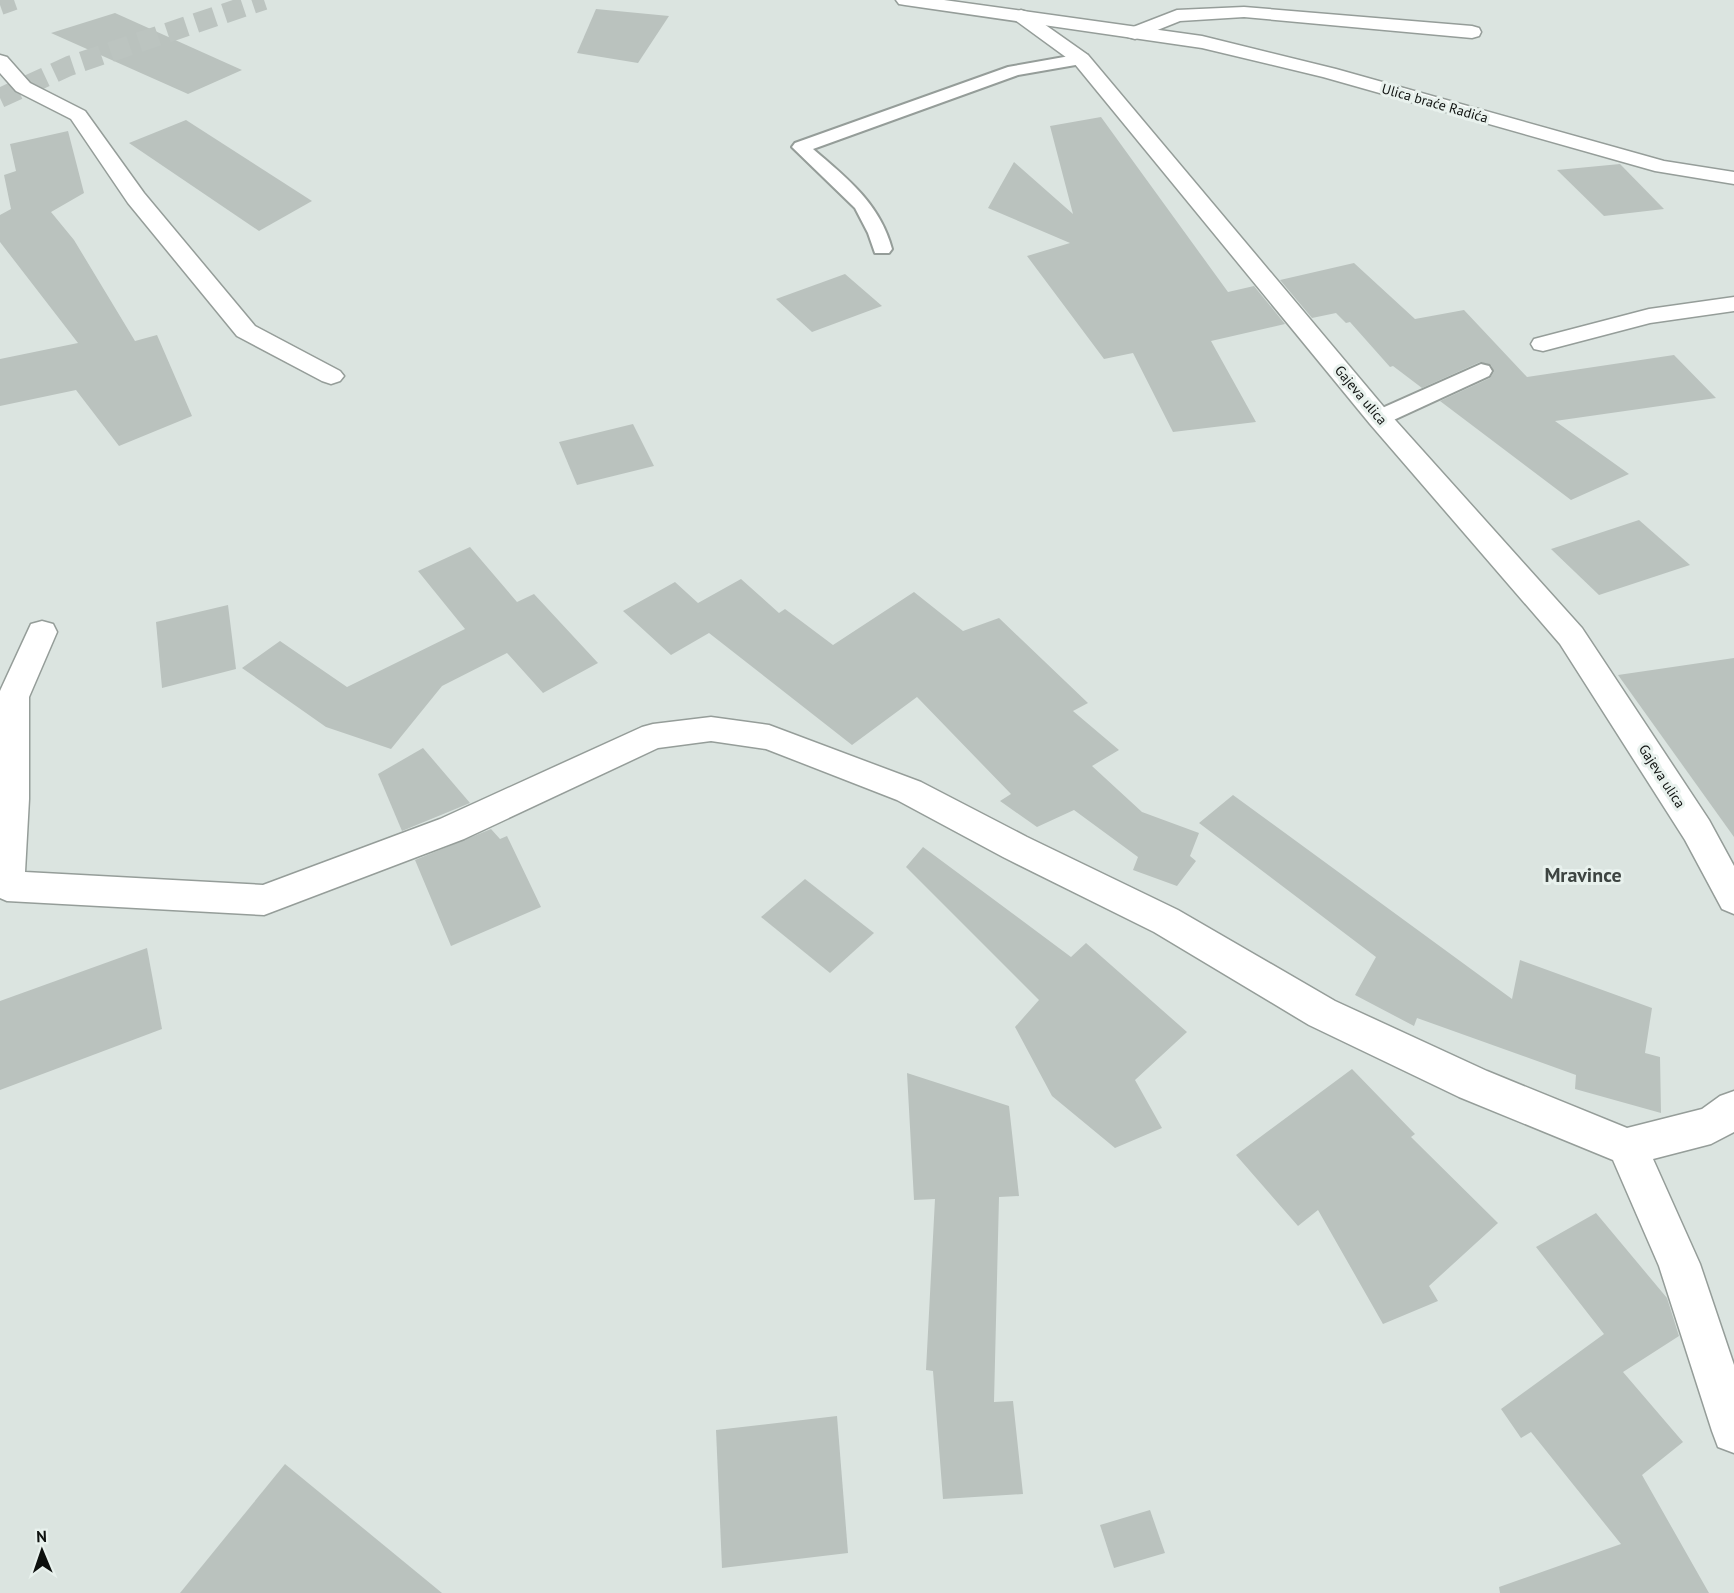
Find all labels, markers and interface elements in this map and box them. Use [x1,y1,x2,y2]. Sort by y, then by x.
street label: Ulica braće Radića [1380,79,1490,127]
street label: Gajeva ulica [1331,362,1391,428]
street label: Gajeva ulica [1635,741,1689,811]
district label: Mravince [1544,862,1622,888]
north arrow [12,1521,72,1581]
text: N [36,1526,47,1546]

